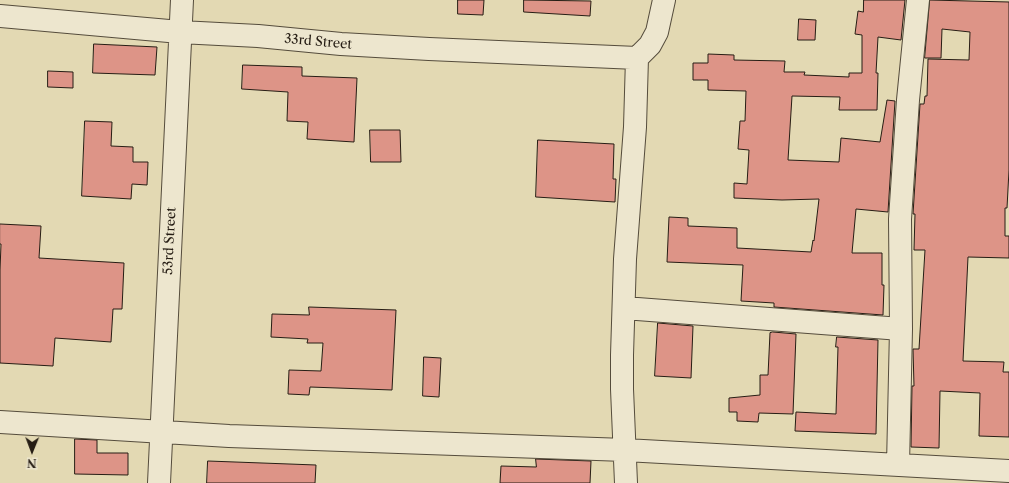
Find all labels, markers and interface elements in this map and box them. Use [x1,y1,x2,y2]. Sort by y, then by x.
street label: 33rd Street [284,31,352,53]
street label: 53rd Street [160,207,180,275]
north arrow [12,431,52,471]
text: N [27,456,37,470]

